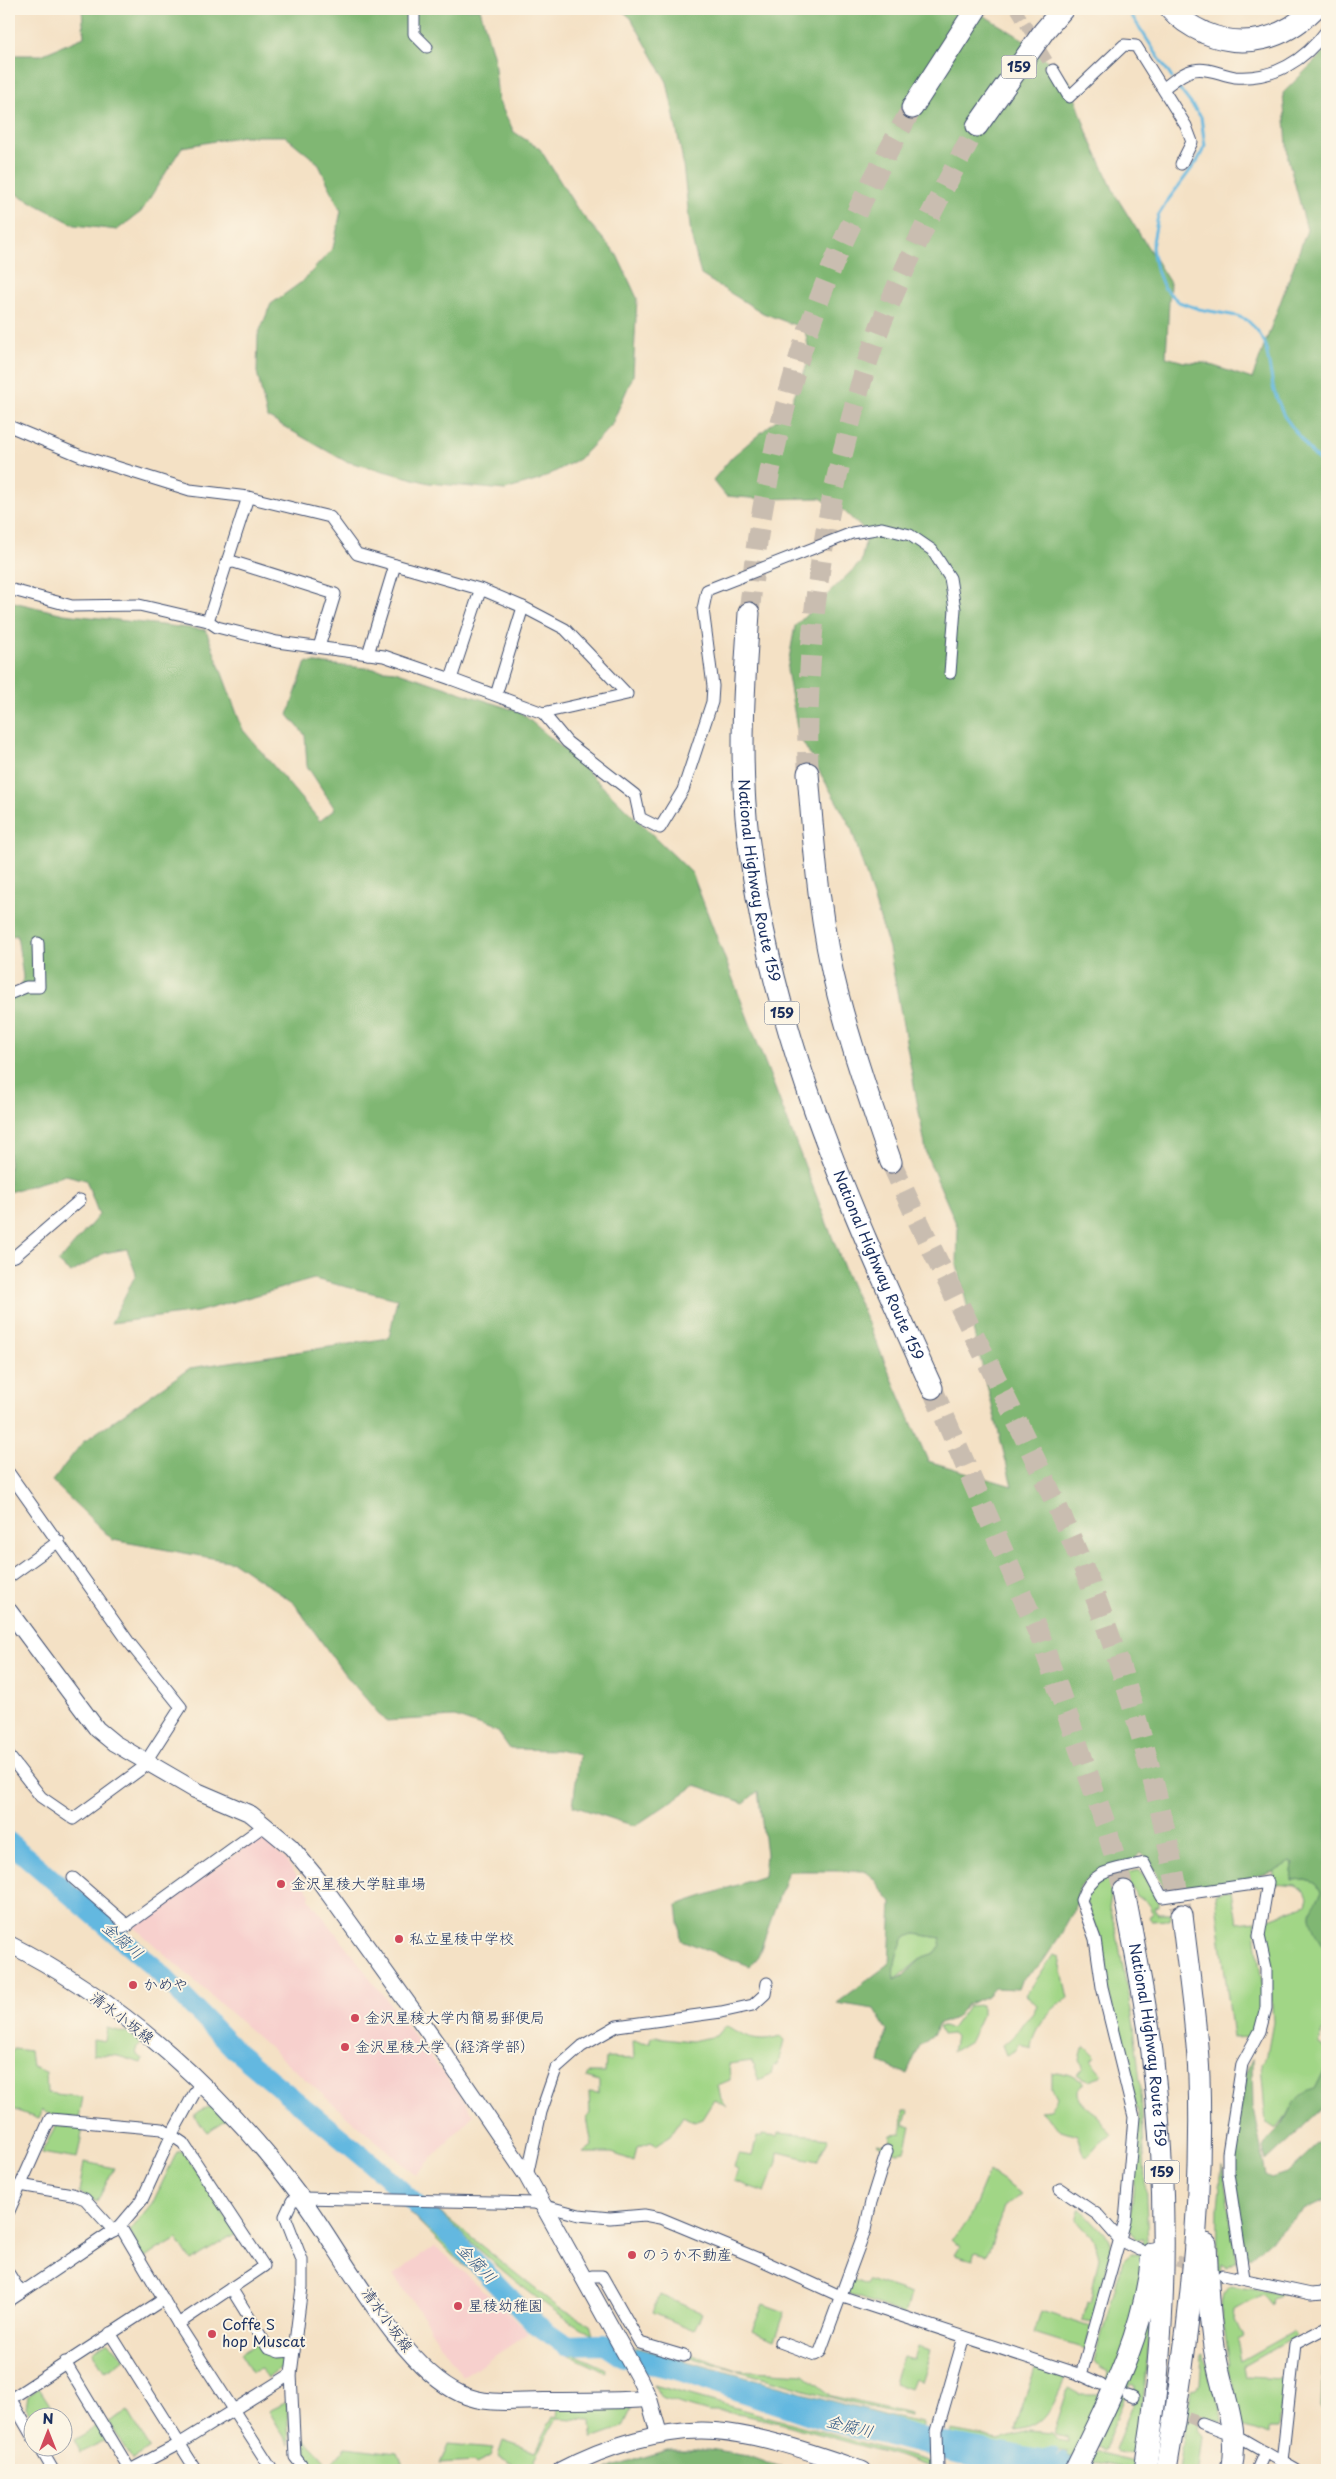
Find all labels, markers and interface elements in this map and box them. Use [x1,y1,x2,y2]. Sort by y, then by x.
road number: 159 [1002,56,1036,78]
street label: National Highway Route 159 [734,779,788,984]
road number: 159 [764,1001,800,1024]
street label: National Highway Route 159 [828,1166,931,1364]
place label: 金沢星稜大学駐車場 [291,1871,426,1894]
marker: 金沢星稜大学駐車場 [275,1878,287,1890]
water label: 金腐川 [98,1914,150,1964]
place label: 私立星稜中学校 [409,1926,514,1949]
marker: 私立星稜中学校 [393,1933,405,1945]
street label: National Highway Route 159 [1124,1941,1173,2147]
place label: かめや [143,1972,188,1995]
marker: かめや [127,1979,139,1991]
street label: 清水小坂線 [86,1985,160,2049]
place label: 金沢星稜大学内簡易郵便局 [365,2005,545,2028]
marker: 金沢星稜大学内簡易郵便局 [349,2012,361,2024]
place label: 金沢星稜大学（経済学部） [355,2034,535,2057]
marker: 金沢星稜大学（経済学部） [339,2041,351,2053]
road number: 159 [1144,2160,1180,2184]
water label: 金腐川 [452,2237,503,2288]
place label: のうか不動産 [642,2242,732,2265]
marker: のうか不動産 [626,2249,638,2261]
street label: 清水小坂線 [357,2282,420,2356]
place label: 星稜幼稚園 [468,2293,543,2316]
marker: 星稜幼稚園 [452,2300,464,2312]
place label: Coffe S hop Muscat [222,2312,306,2352]
marker: Coffe S hop Muscat [206,2328,218,2340]
north arrow [22,2406,72,2456]
text: N [42,2408,54,2429]
water label: 金腐川 [824,2408,876,2442]

